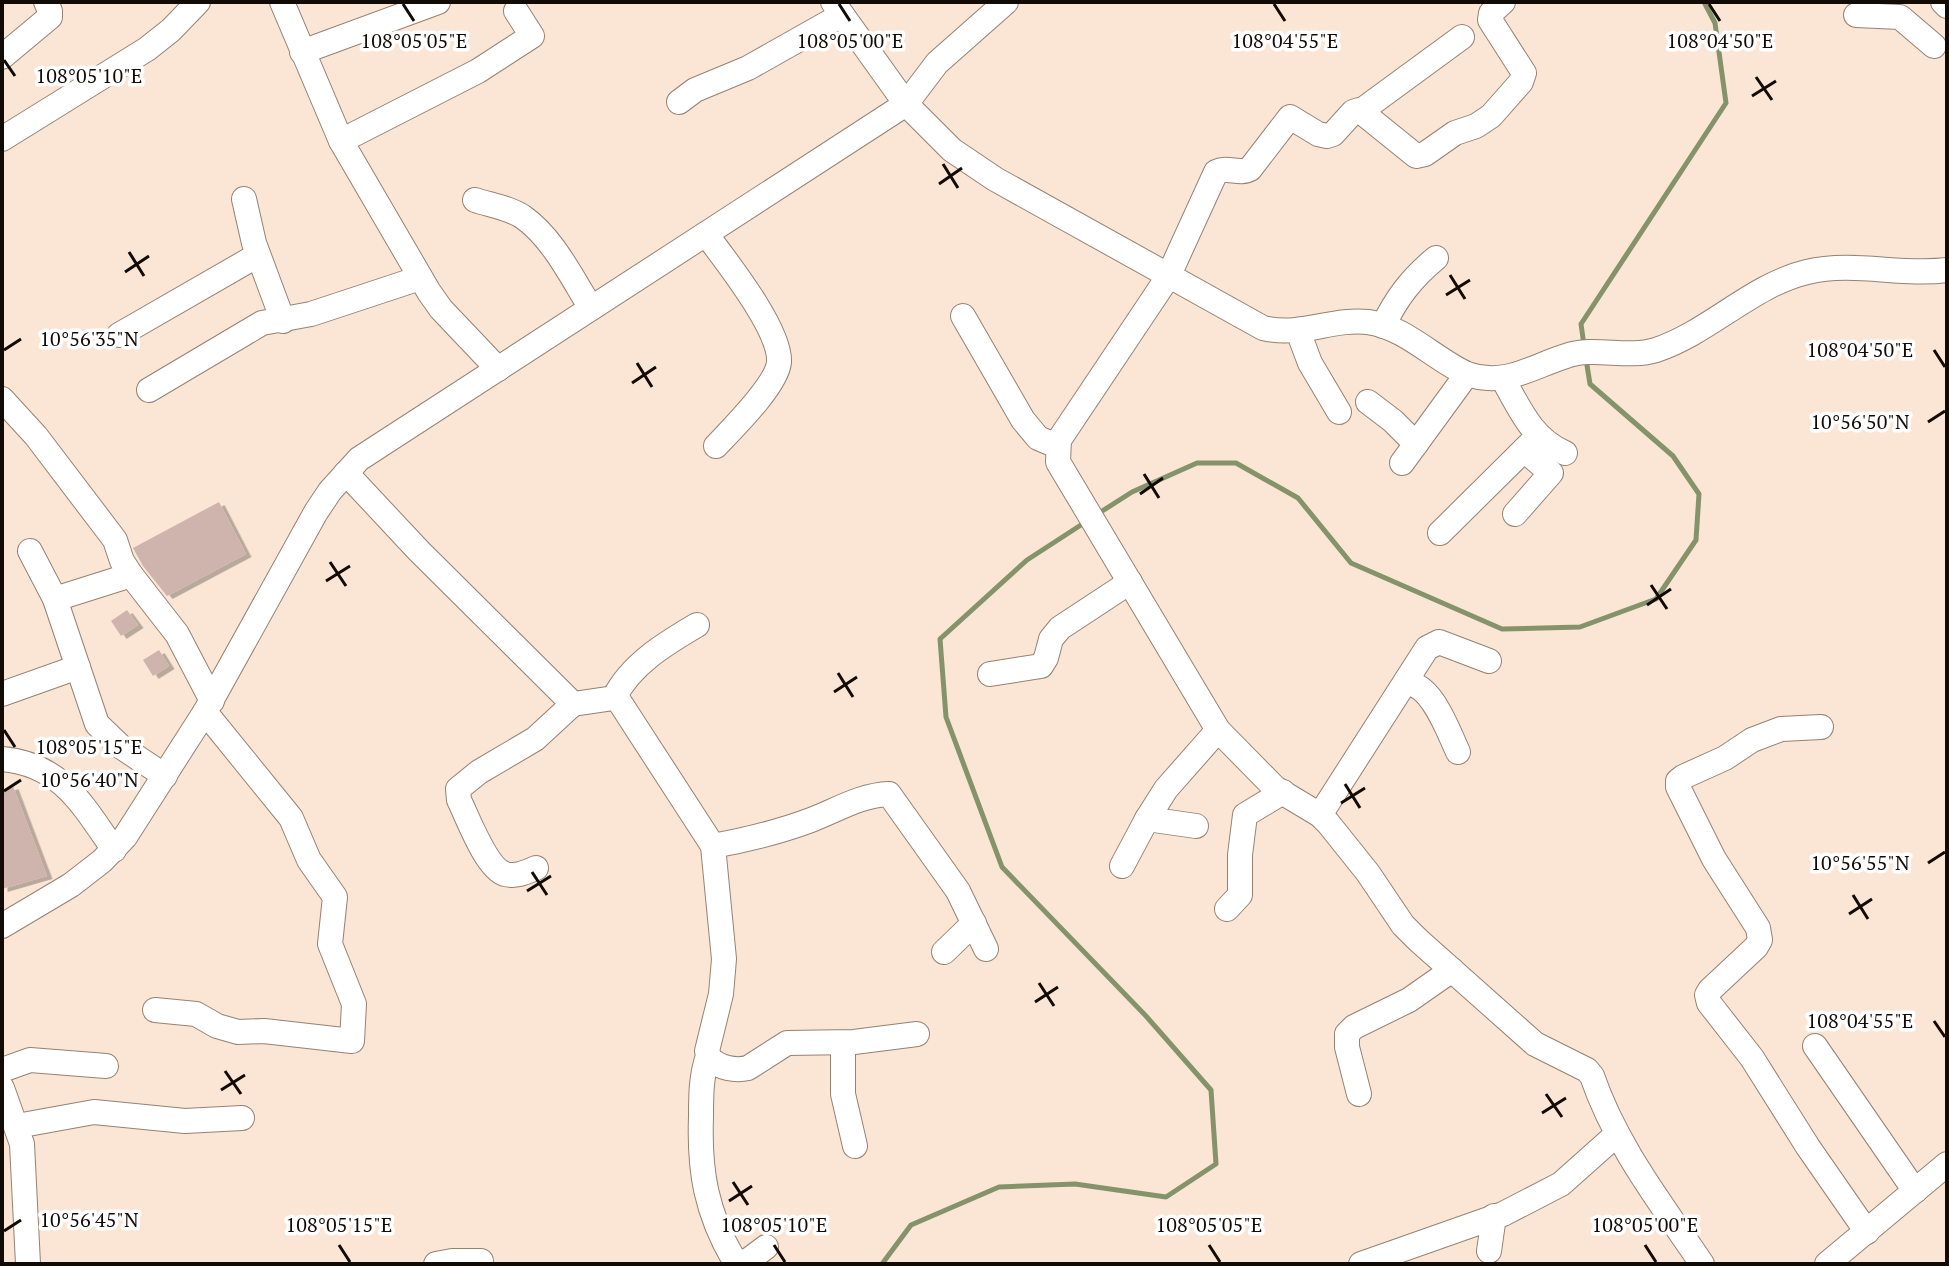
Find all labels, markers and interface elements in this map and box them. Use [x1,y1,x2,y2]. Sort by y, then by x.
text: 108°05'05"E [361,27,467,54]
text: 108°05'00"E [797,27,903,54]
text: 108°04'55"E [1232,27,1338,54]
text: 108°04'50"E [1667,27,1773,54]
text: 108°05'10"E [36,62,142,89]
text: 10°56'35"N [39,325,139,352]
text: 108°04'50"E [1807,336,1913,363]
text: 10°56'50"N [1810,408,1910,435]
text: 108°05'15"E [36,733,142,760]
text: 10°56'40"N [39,766,139,793]
text: 10°56'55"N [1810,849,1910,876]
text: 108°04'55"E [1807,1007,1913,1034]
text: 10°56'45"N [39,1206,139,1233]
text: 108°05'15"E [286,1211,392,1238]
text: 108°05'10"E [721,1211,827,1238]
text: 108°05'05"E [1156,1211,1262,1238]
text: 108°05'00"E [1592,1211,1698,1238]

